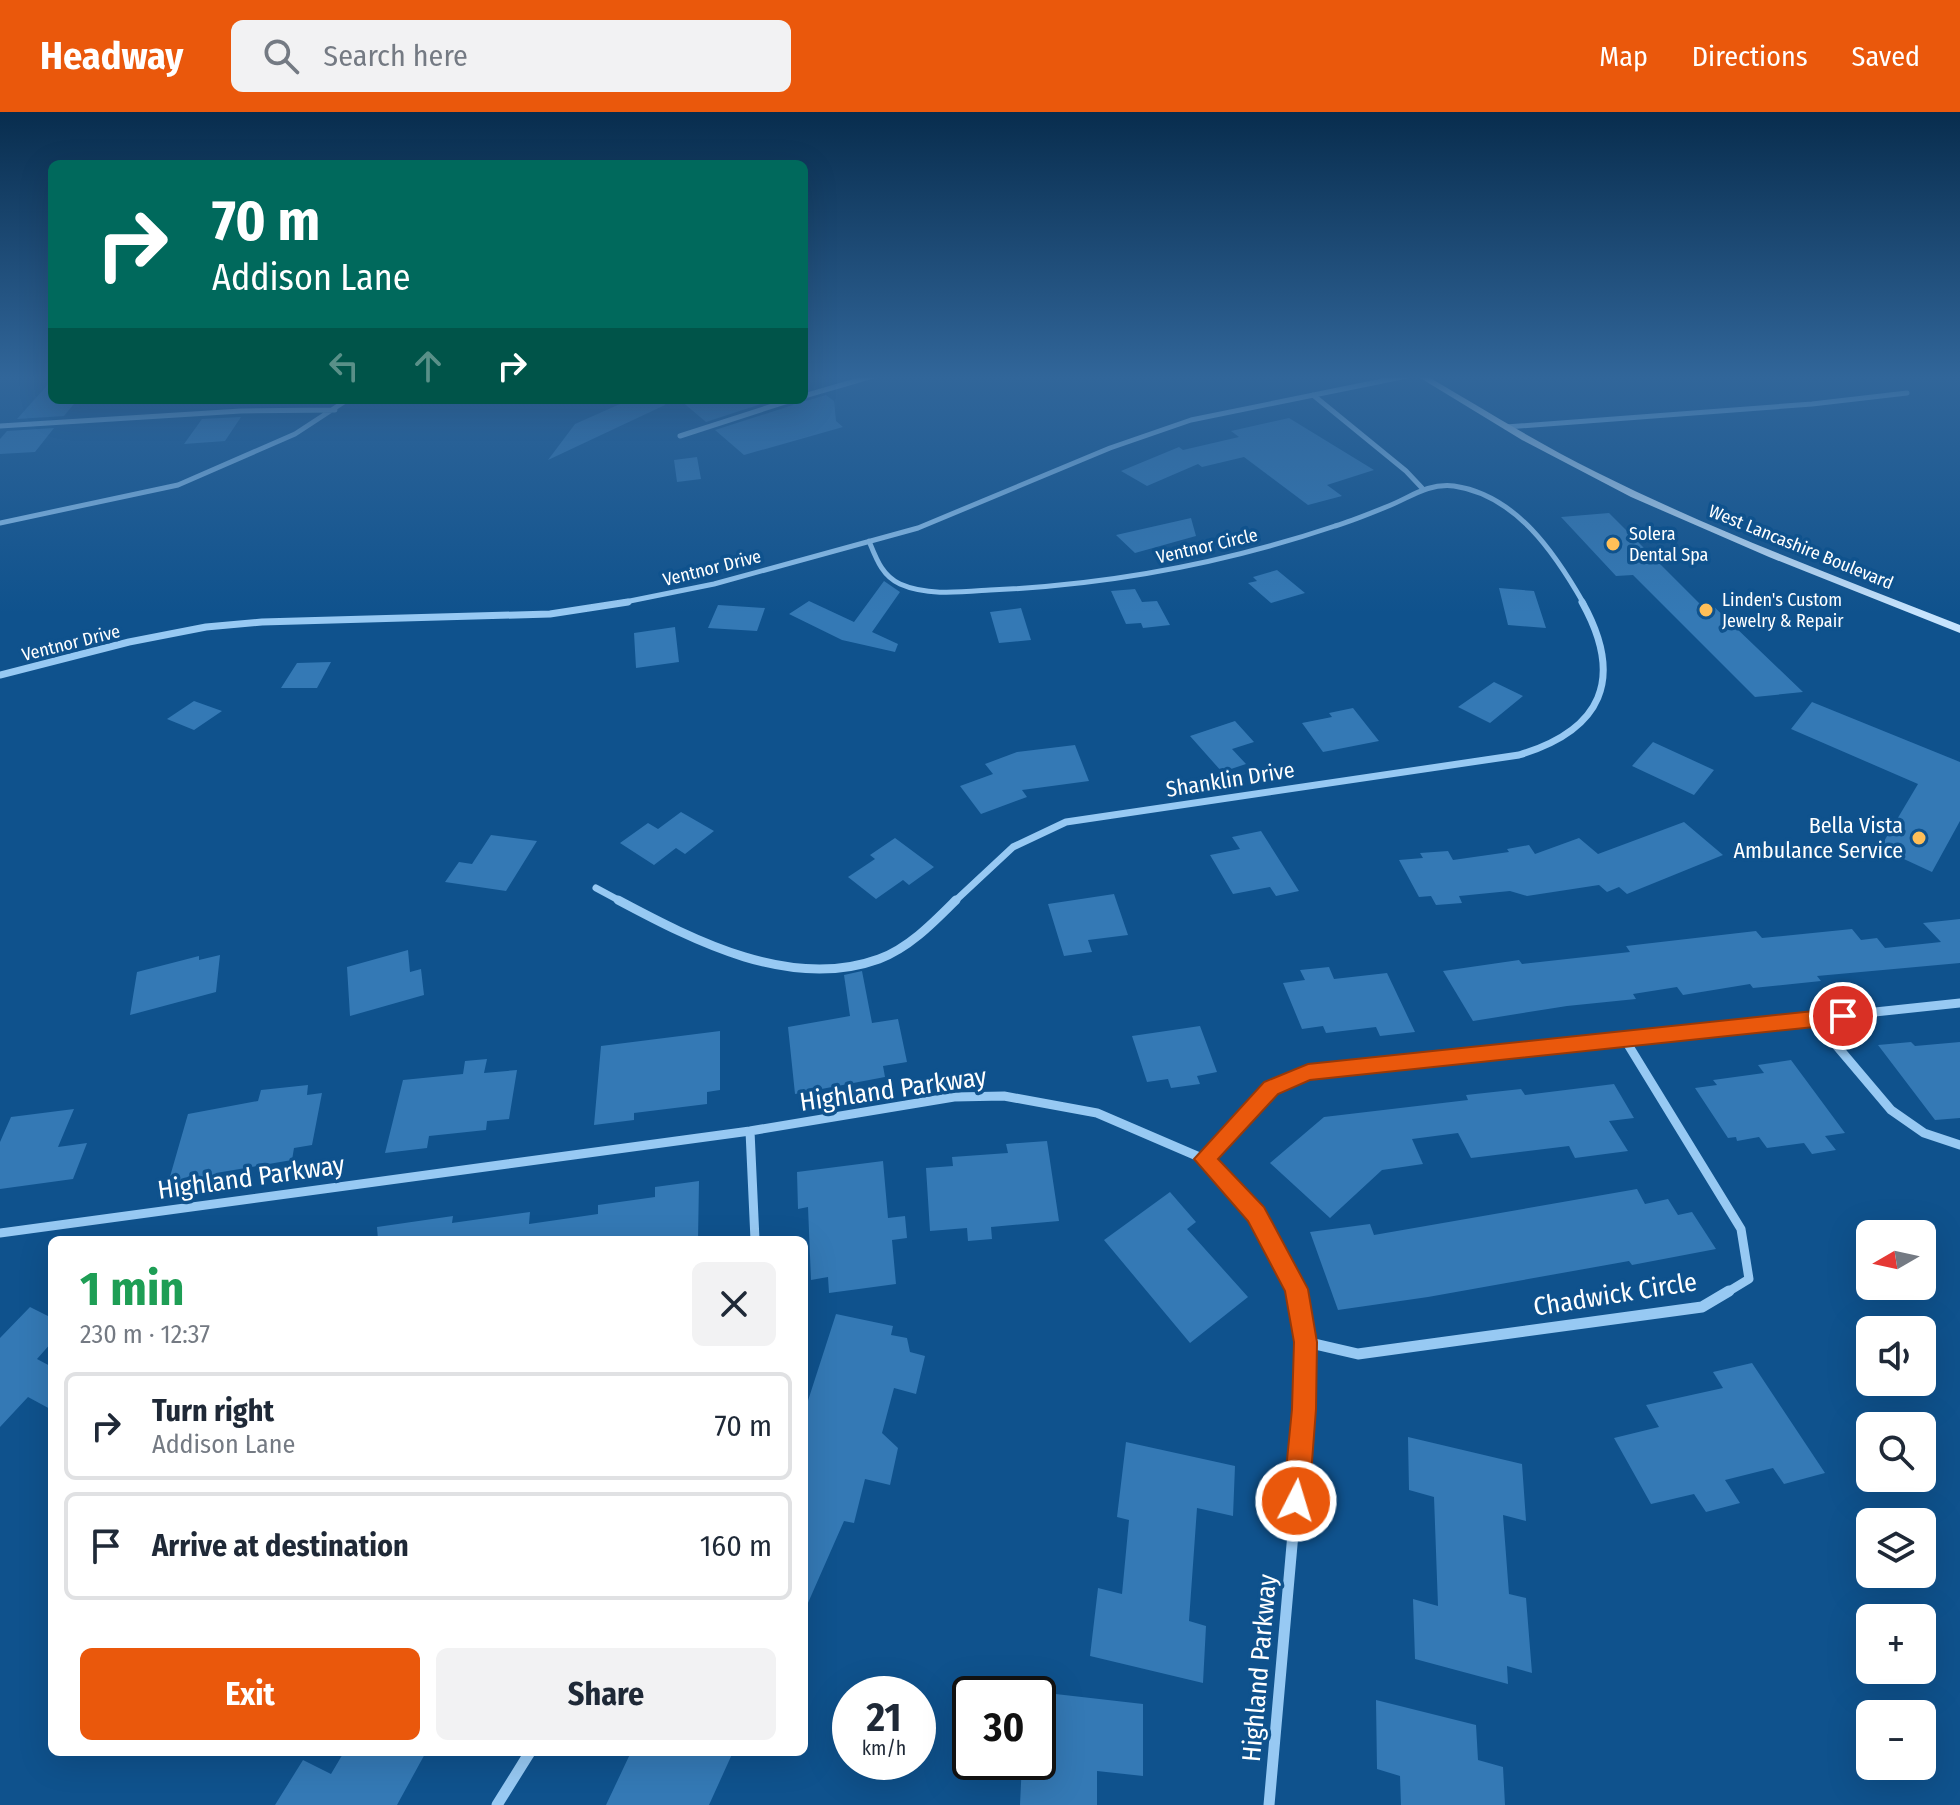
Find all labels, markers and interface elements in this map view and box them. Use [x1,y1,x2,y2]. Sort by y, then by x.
search box [231,20,791,92]
text: Headway [40,33,183,79]
icon: search [259,34,303,78]
text: Search here [323,38,468,74]
text: Map [1599,40,1648,73]
text: Directions [1692,40,1808,73]
text: Saved [1852,40,1920,73]
text: 70 m [212,188,320,255]
icon: right [80,192,184,296]
text: Addison Lane [212,256,410,300]
icon: left [322,344,366,388]
icon: ahead [406,344,450,388]
icon: right [490,344,534,388]
street label: West Lancashire Boulevard [1705,500,1897,594]
place label: Solera Dental Spa [1629,523,1709,566]
street label: Ventnor Circle [1154,524,1260,568]
marker: Solera Dental Spa [1604,535,1622,553]
street label: Ventnor Drive [661,545,764,591]
place label: Linden's Custom Jewelry & Repair [1722,589,1844,632]
marker: Linden's Custom Jewelry & Repair [1697,601,1715,619]
street label: Ventnor Drive [20,620,123,666]
street label: Shanklin Drive [1164,756,1296,803]
place label: Bella Vista Ambulance Service [1734,812,1903,864]
marker: Bella Vista Ambulance Service [1910,829,1928,847]
pin [1809,982,1877,1050]
icon: arrive [1821,994,1865,1038]
street label: Highland Parkway [798,1061,989,1118]
street label: Highland Parkway [156,1149,347,1206]
north arrow [1856,1220,1936,1300]
map controls [1856,1220,1936,1780]
text: 1 min [80,1260,185,1318]
button: close [692,1262,776,1346]
street label: Chadwick Circle [1531,1266,1699,1323]
button: sound [1856,1316,1936,1396]
text: 230 m · 12:37 [80,1319,210,1350]
text: Turn right [152,1393,274,1429]
icon: right [84,1404,128,1448]
text: 70 m [714,1408,772,1444]
button: search [1856,1412,1936,1492]
text: Addison Lane [152,1429,295,1460]
position arrow [1254,1459,1338,1543]
button: layers [1856,1508,1936,1588]
icon: arrive [84,1524,128,1568]
text: Arrive at destination [152,1528,409,1564]
text: 160 m [700,1528,772,1564]
street label: Highland Parkway [1236,1573,1283,1763]
button: + [1856,1604,1936,1684]
button: Exit [80,1648,420,1740]
button: Share [436,1648,776,1740]
speed limit sign: 30 [952,1676,1056,1780]
text: 21 [867,1694,901,1742]
button: − [1856,1700,1936,1780]
text: km/h [862,1736,906,1760]

